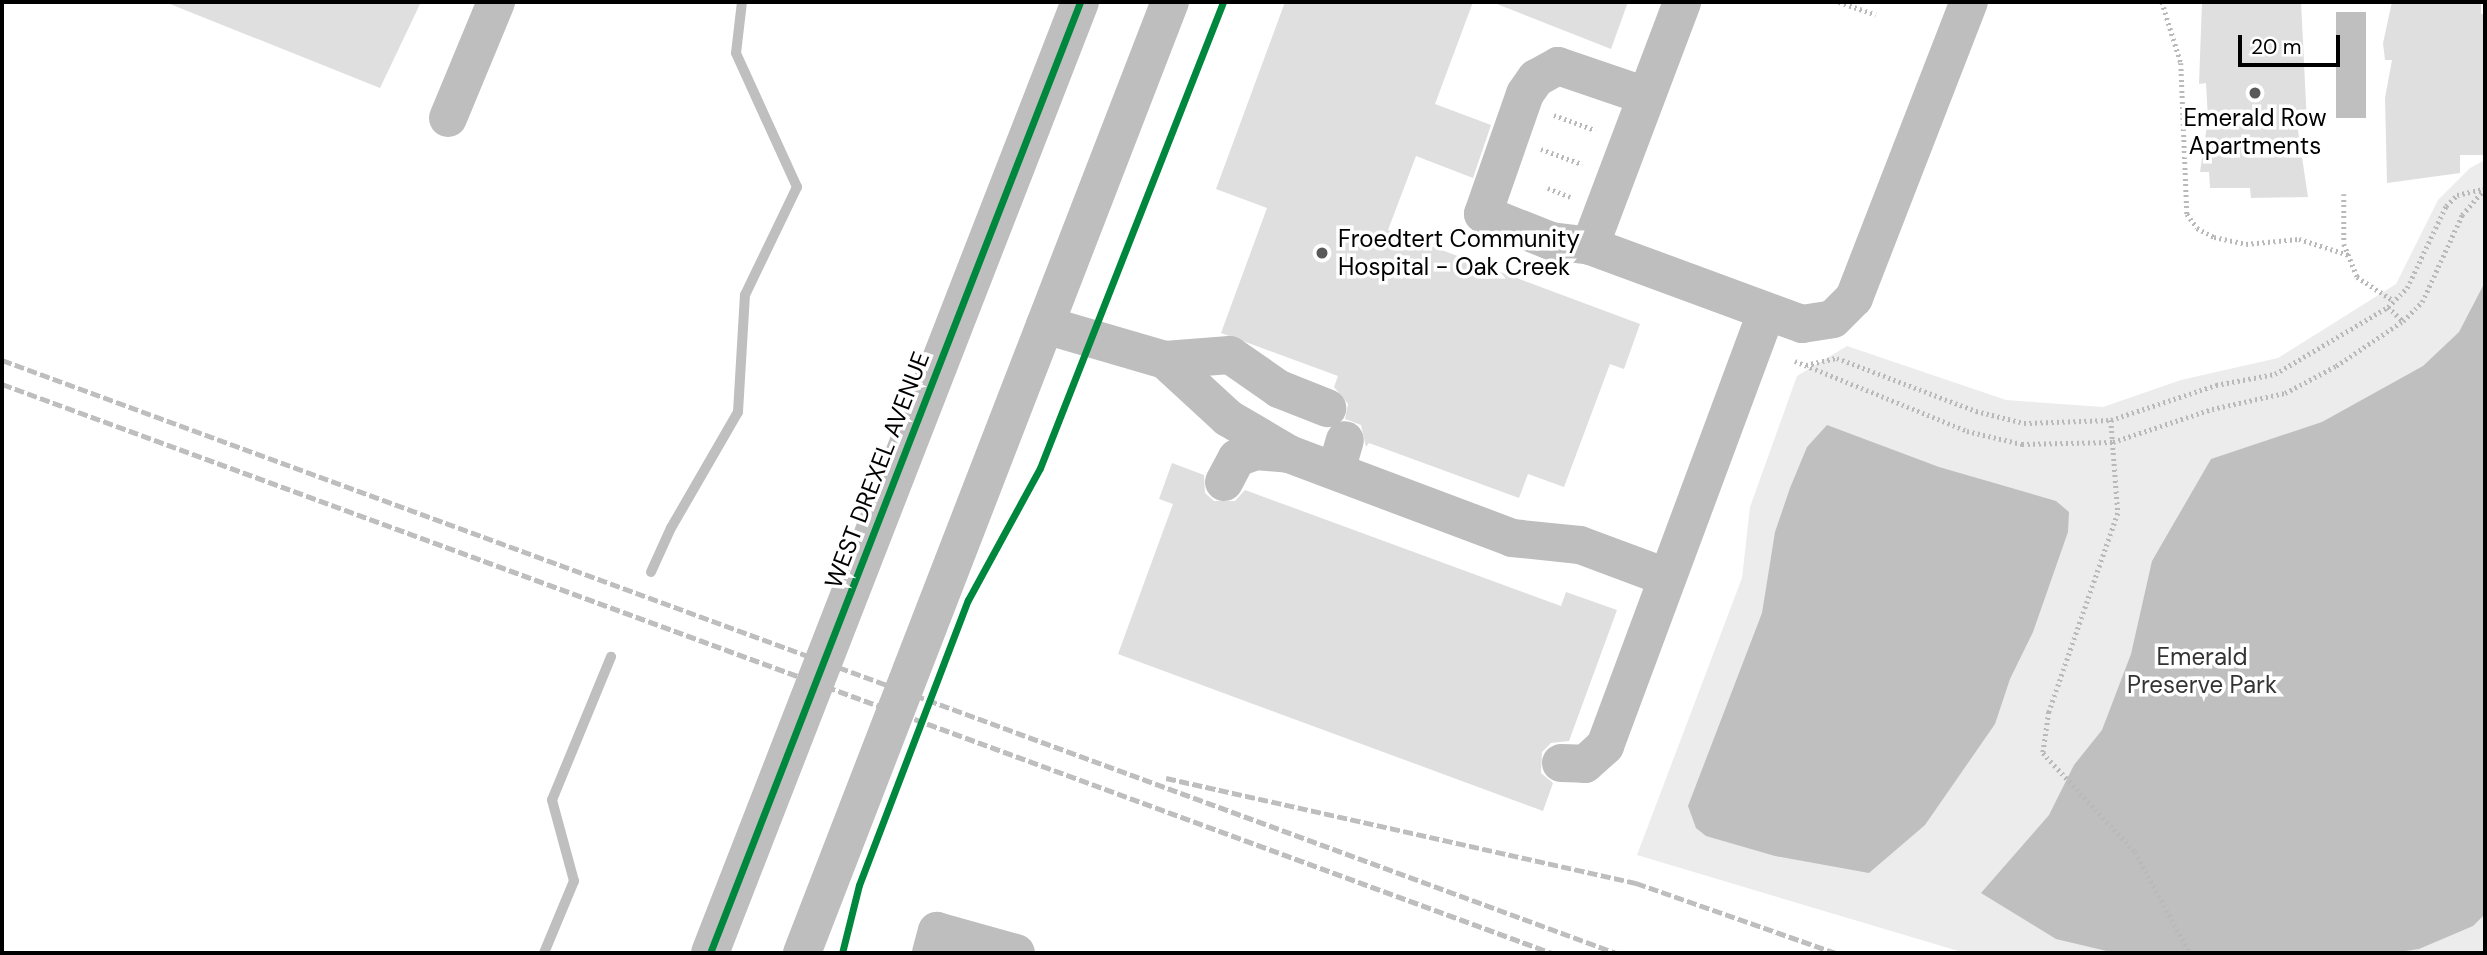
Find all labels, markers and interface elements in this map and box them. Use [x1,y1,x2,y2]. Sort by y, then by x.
scale bar [2242,21,2344,65]
text: 20 m [2251,33,2302,61]
marker: Emerald Row Apartments [2247,85,2263,101]
place label: Emerald Row Apartments [2184,104,2326,160]
place label: Froedtert Community Hospital - Oak Creek [1338,225,1580,281]
marker: Froedtert Community Hospital - Oak Creek [1312,243,1332,263]
street label: WEST DREXEL AVENUE [819,348,935,592]
park label: Emerald Preserve Park [2127,643,2277,699]

